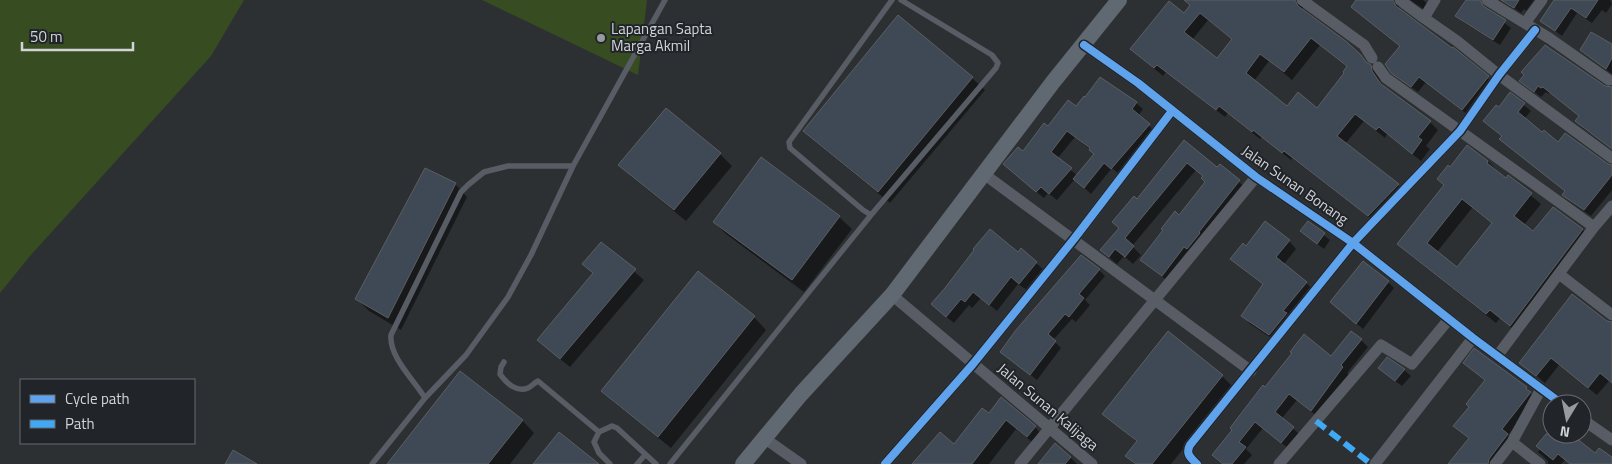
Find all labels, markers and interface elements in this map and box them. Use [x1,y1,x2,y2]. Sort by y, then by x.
place label: Lapangan Sapta Marga Akmil [611,17,713,57]
scale bar [22,20,134,52]
text: 50 m [30,25,63,48]
marker: Lapangan Sapta Marga Akmil [595,32,607,44]
street label: Jalan Sunan Bonang [1237,139,1354,230]
street label: Jalan Sunan Kalijaga [993,357,1104,456]
legend [20,379,195,444]
text: Cycle path [65,387,130,410]
north arrow [1542,394,1592,444]
text: Path [65,412,95,435]
text: N [1558,421,1571,443]

